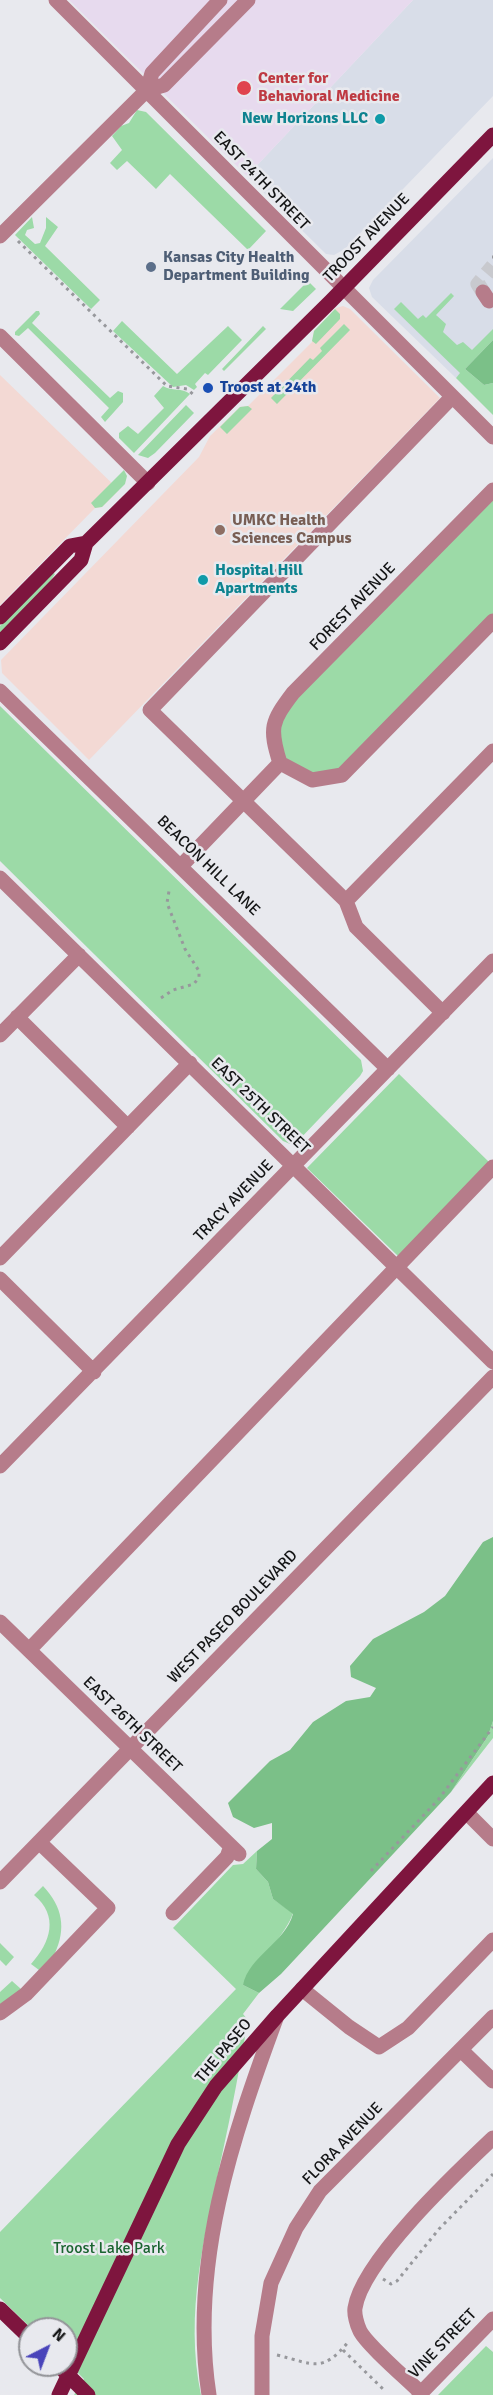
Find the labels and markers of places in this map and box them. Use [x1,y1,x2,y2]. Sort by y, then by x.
place label: Center for Behavioral Medicine [258,69,400,107]
marker: Center for Behavioral Medicine [235,79,253,97]
place label: New Horizons LLC [242,109,368,129]
marker: New Horizons LLC [373,112,387,126]
place label: Kansas City Health Department Building [163,248,310,286]
marker: Kansas City Health Department Building [144,260,158,274]
place label: Troost at 24th [220,378,316,398]
marker: Troost at 24th [201,381,215,395]
place label: UMKC Health Sciences Campus [232,511,352,549]
marker: UMKC Health Sciences Campus [213,523,227,537]
place label: Hospital Hill Apartments [215,561,303,599]
marker: Hospital Hill Apartments [196,573,210,587]

